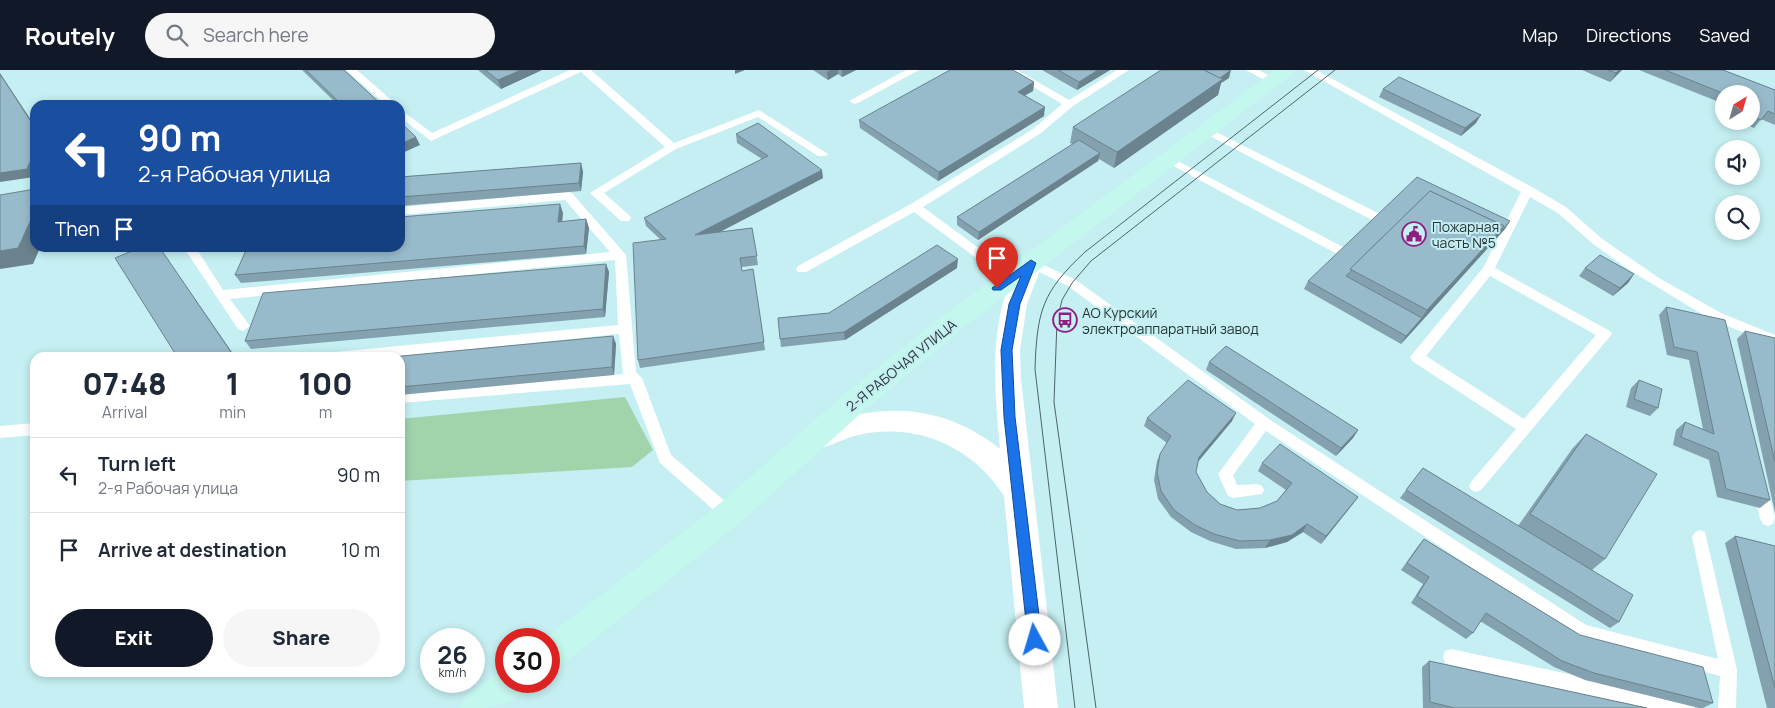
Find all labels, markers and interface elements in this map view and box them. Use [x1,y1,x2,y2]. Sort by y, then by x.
search box [145,13,495,58]
text: Routely [25,19,115,52]
icon: search [163,21,191,49]
text: Search here [203,22,309,48]
text: Map [1522,23,1558,47]
text: Directions [1586,23,1671,47]
text: Saved [1699,23,1750,47]
north arrow [1715,85,1760,130]
map controls [1715,85,1760,240]
text: 90 m [138,114,221,162]
icon: left [55,120,120,185]
button: sound [1715,140,1760,185]
text: 2-я Рабочая улица [138,159,331,189]
button: search [1715,195,1760,240]
icon: arrive [110,215,138,243]
text: Then [55,216,100,242]
place label: Пожарная часть №5 [1432,217,1499,252]
public building icon: Пожарная часть №5 [1401,221,1427,247]
pin [976,237,1018,288]
icon: arrive [983,244,1011,272]
place label: АО Курский электроаппаратный завод [1082,303,1259,338]
bus stop icon: АО Курский электроаппаратный завод [1052,307,1078,333]
street label: 2-Я РАБОЧАЯ УЛИЦА [842,315,960,415]
text: 07:48 [82,363,167,404]
text: 1 [226,363,239,404]
text: 100 [298,363,353,404]
text: Arrival [102,401,147,423]
text: min [219,401,246,423]
text: m [319,401,332,423]
text: Turn left [98,451,176,477]
icon: left [55,461,83,489]
text: 90 m [337,462,380,488]
text: 2-я Рабочая улица [98,477,238,499]
icon: arrive [55,536,83,564]
text: Arrive at destination [98,537,287,563]
text: 10 m [341,537,380,563]
button: Exit [55,609,213,667]
button: Share [223,609,380,667]
position arrow [1008,613,1060,665]
speed limit sign: 30 [495,628,560,693]
text: 26 [437,637,468,672]
text: km/h [439,664,466,681]

